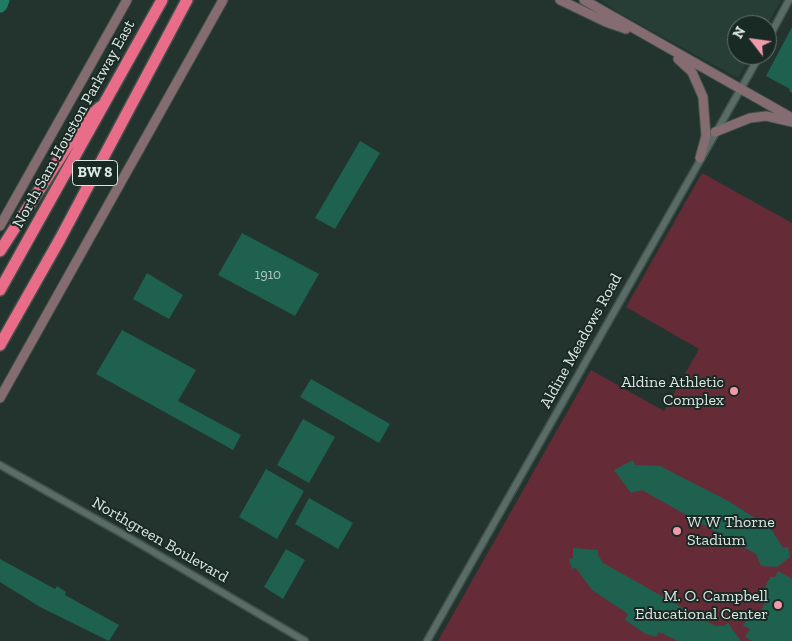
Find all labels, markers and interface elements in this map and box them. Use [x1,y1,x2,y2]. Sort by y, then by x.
north arrow [727,15,777,65]
street label: North Sam Houston Parkway East [9,17,139,231]
text: N [729,24,749,42]
road number: BW 8 [72,160,118,186]
house number: 1910 [255,267,281,283]
street label: Aldine Meadows Road [536,270,626,412]
place label: Aldine Athletic Complex [621,372,724,410]
marker: Aldine Athletic Complex [728,385,740,397]
street label: Northgreen Boulevard [88,493,232,587]
place label: W W Thorne Stadium [687,512,775,550]
marker: W W Thorne Stadium [671,525,683,537]
place label: M. O. Campbell Educational Center [635,586,768,624]
marker: M. O. Campbell Educational Center [772,599,784,611]

